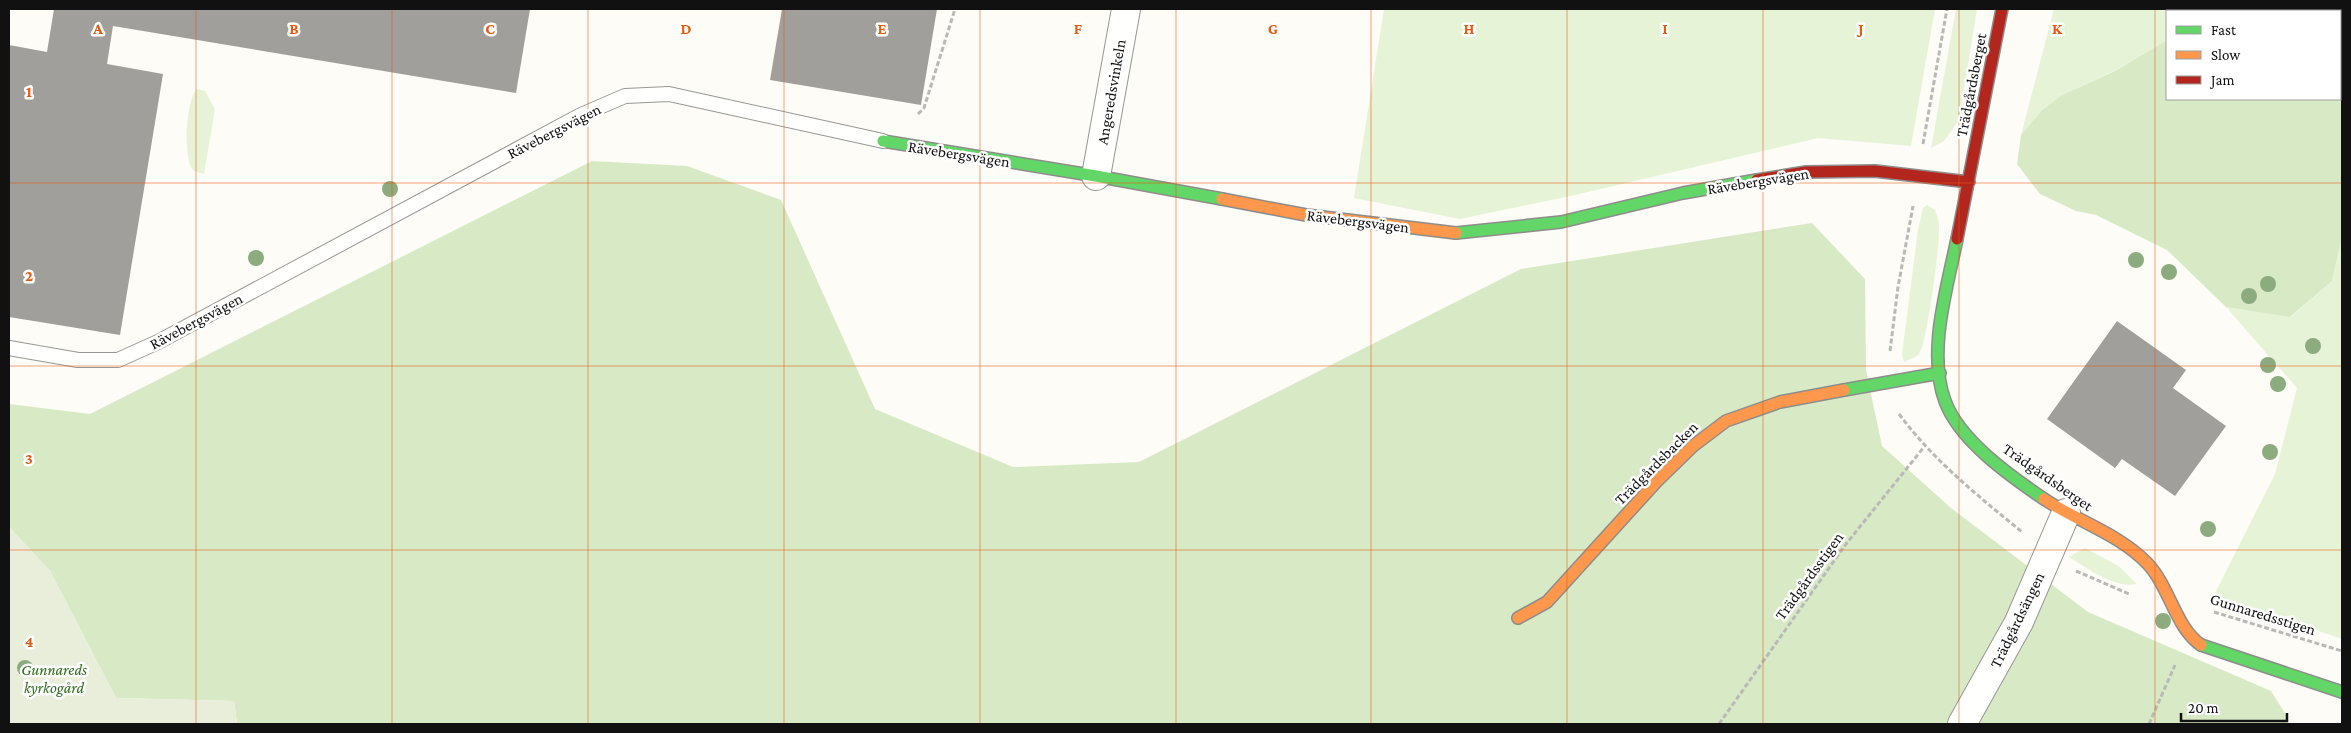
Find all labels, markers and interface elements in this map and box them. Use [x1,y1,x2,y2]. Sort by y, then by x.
legend [2166,10,2341,100]
text: A [92,20,103,37]
text: B [289,20,299,37]
text: C [485,20,495,37]
text: D [680,20,692,37]
text: E [877,20,887,37]
text: F [1074,20,1083,37]
text: G [1268,20,1278,37]
text: H [1464,20,1475,37]
text: I [1662,20,1668,37]
text: J [1856,20,1864,37]
text: K [2052,20,2063,37]
text: Fast [2211,22,2237,38]
street label: Trädgårdsberget [1953,31,1991,139]
street label: Angeredsvinkeln [1093,37,1130,146]
text: Slow [2211,47,2241,63]
text: Jam [2209,72,2234,89]
text: 1 [26,83,32,100]
street label: Rävebergsvägen [504,100,604,163]
street label: Rävebergsvägen [907,138,1011,171]
street label: Rävebergsvägen [1706,165,1811,198]
street label: Rävebergsvägen [1306,206,1410,237]
text: 2 [25,267,33,284]
street label: Rävebergsvägen [147,289,246,354]
street label: Trädgårdsbacken [1611,418,1702,509]
street label: Trädgårdsberget [1999,440,2097,515]
text: 3 [25,450,33,467]
street label: Trädgårdsstigen [1772,529,1848,624]
street label: Trädgårdsängen [1986,569,2049,671]
street label: Gunnaredsstigen [2208,590,2318,639]
text: 4 [25,633,34,650]
park label: Gunnareds kyrkogård [21,661,87,697]
scale bar [2181,690,2287,722]
text: 20 m [2188,700,2219,716]

